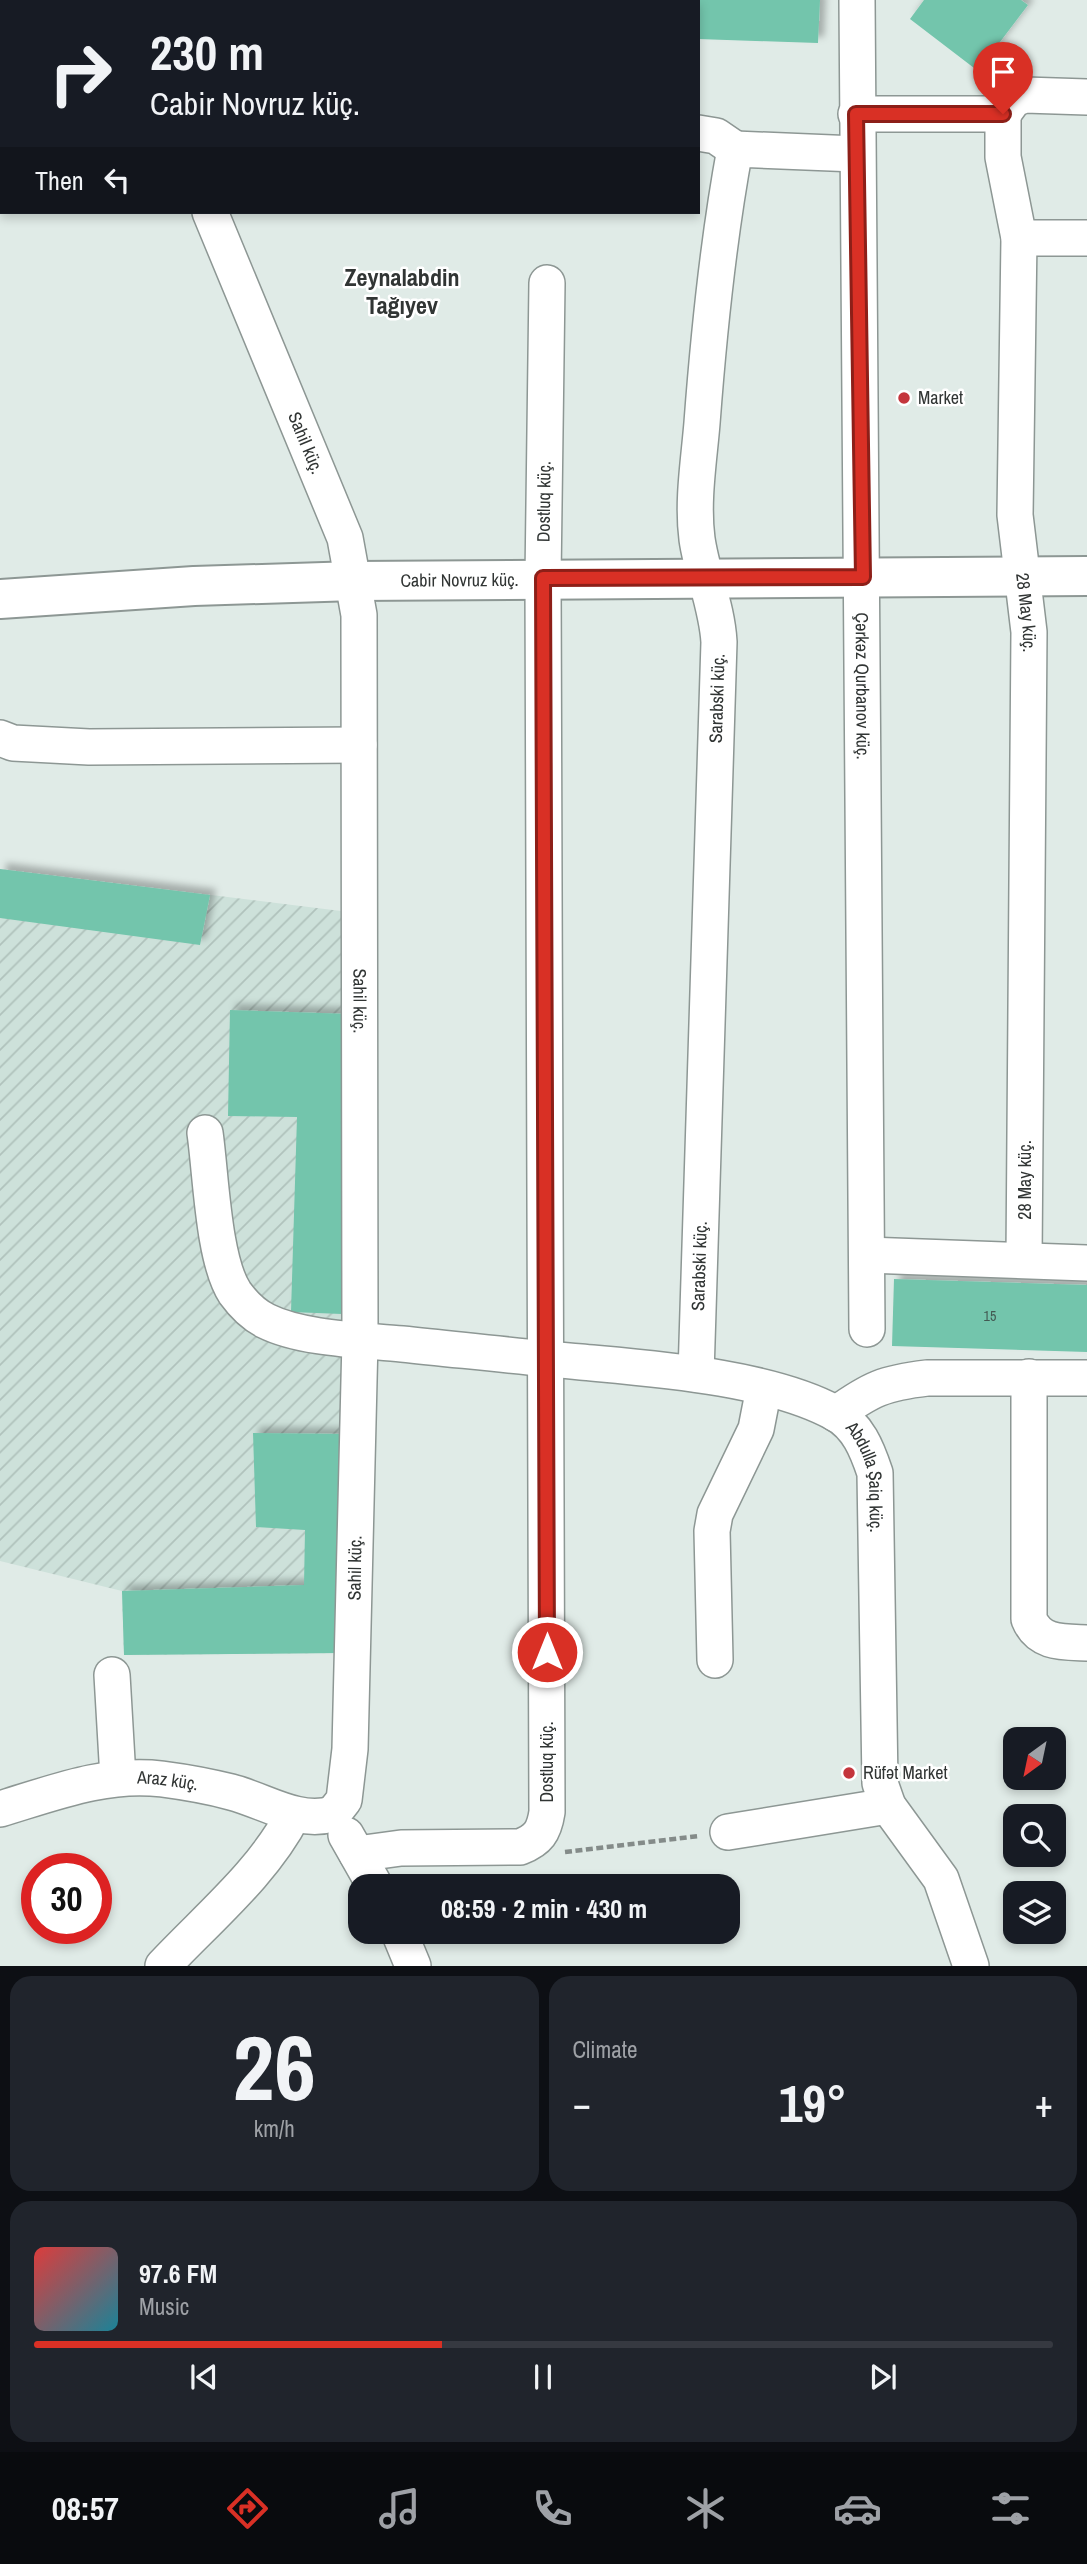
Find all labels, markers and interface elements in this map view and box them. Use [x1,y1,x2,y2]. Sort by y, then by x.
text: 230 m [150,19,264,85]
icon: right [35,28,126,119]
pin [973,42,1033,114]
icon: arrive [984,53,1022,91]
text: Cabir Novruz küç. [150,82,360,125]
icon: left [98,161,136,199]
text: Then [35,163,84,198]
district label: Zeynalabdin Tağıyev [345,261,459,321]
place label: Market [918,385,963,410]
marker: Market [896,390,912,406]
street label: Sahil küç. [282,408,330,478]
street label: Dostluq küç. [530,461,557,542]
street label: Cabir Novruz küç. [400,567,519,593]
street label: 28 May küç. [1010,572,1042,653]
street label: Çərkəz Qurbanov küç. [850,612,876,760]
street label: Sarabski küç. [703,653,731,743]
street label: Sahil küç. [347,968,373,1033]
street label: 28 May küç. [1012,1140,1037,1220]
street label: Sarabski küç. [685,1221,713,1311]
house number: 15 [984,1307,996,1325]
street label: Abdulla Şaiq küç. [840,1415,889,1533]
street label: Sahil küç. [341,1535,368,1601]
position arrow [510,1615,584,1689]
street label: Dostluq küç. [534,1721,559,1803]
north arrow [1003,1727,1066,1790]
map controls [1003,1727,1066,1944]
place label: Rüfət Market [863,1760,948,1785]
street label: Araz küç. [136,1765,201,1796]
marker: Rüfət Market [841,1765,857,1781]
button: search [1003,1804,1066,1867]
speed limit sign: 30 [21,1853,112,1944]
button: layers [1003,1881,1066,1944]
text: 08:59 · 2 min · 430 m [441,1891,647,1926]
text: 26 [233,2006,316,2128]
text: Climate [573,2034,637,2065]
text: 19° [779,2068,847,2138]
text: − [573,2078,591,2129]
text: + [1035,2078,1053,2129]
text: km/h [254,2113,295,2144]
text: 97.6 FM [139,2256,217,2291]
text: Music [139,2291,189,2322]
icon: previous [185,2358,223,2396]
icon: pause [524,2358,562,2396]
icon: next [864,2358,902,2396]
icon: directions [223,2484,272,2533]
icon: music [375,2484,424,2533]
icon: phone [528,2484,577,2533]
icon: climate [681,2484,730,2533]
icon: car [833,2484,882,2533]
icon: filters [986,2484,1035,2533]
text: 08:57 [52,2487,119,2530]

